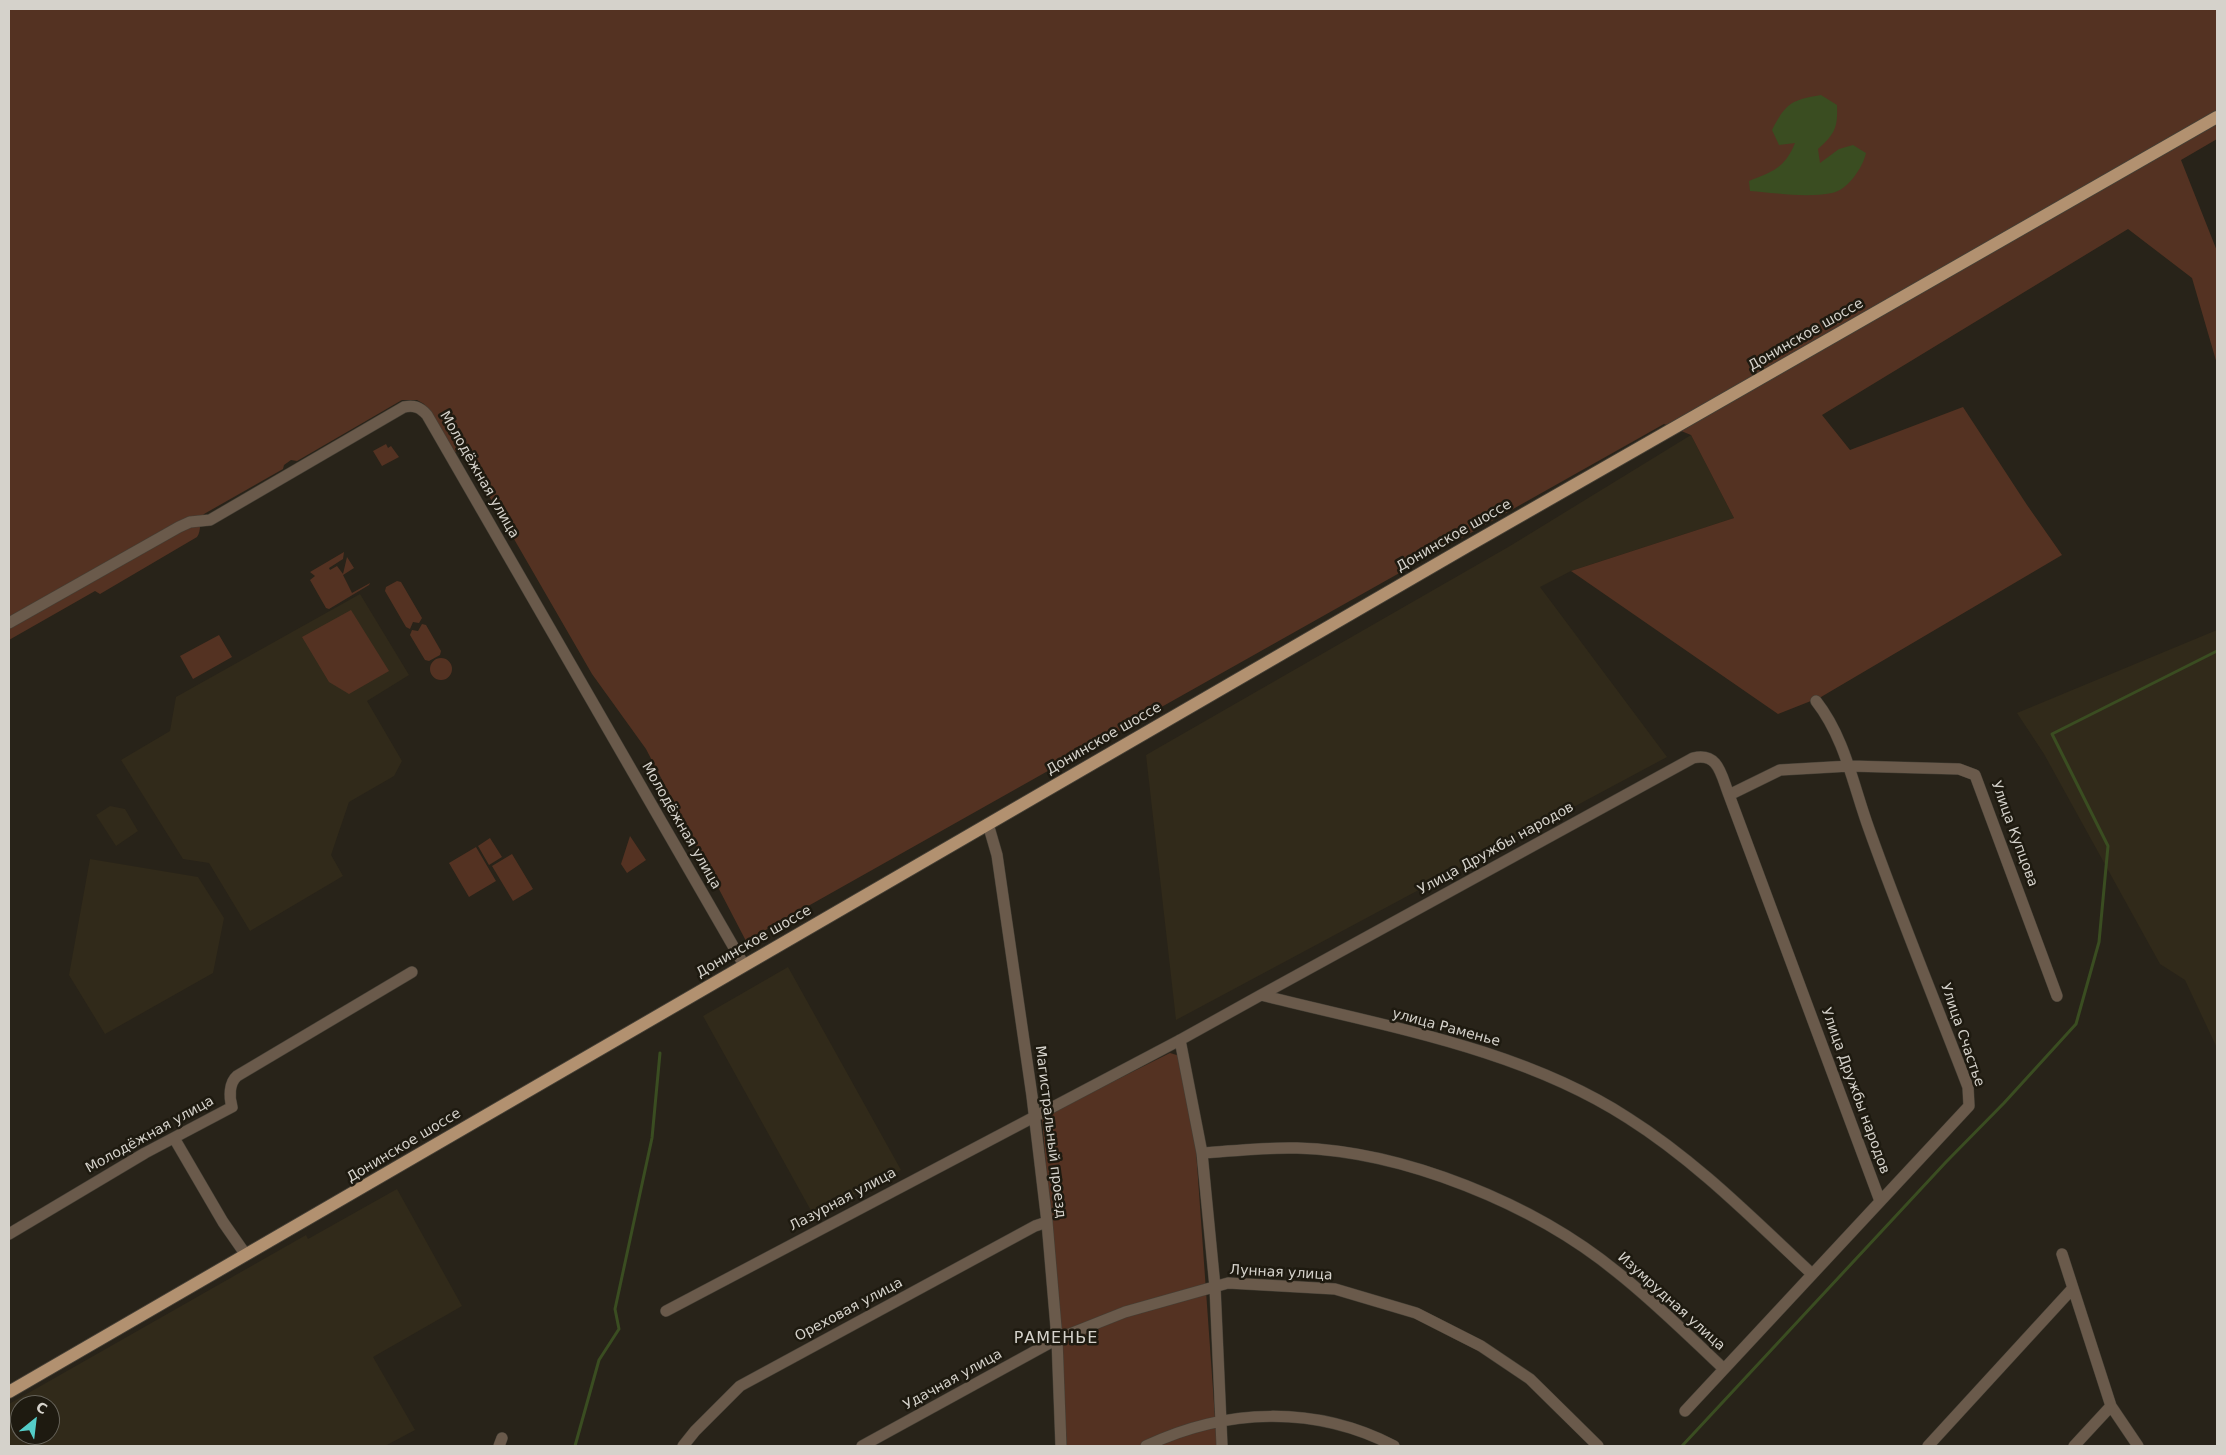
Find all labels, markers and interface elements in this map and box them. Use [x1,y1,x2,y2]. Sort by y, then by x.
street label: Донинское шоссе [1745,295,1867,375]
street label: Молодёжная улица [436,408,522,542]
street label: Донинское шоссе [1393,496,1515,576]
street label: Донинское шоссе [1043,699,1165,779]
street label: Молодёжная улица [638,759,724,893]
street label: Улица Купцова [1987,779,2041,889]
street label: Улица Дружбы народов [1415,799,1577,899]
street label: Донинское шоссе [693,902,815,982]
street label: Улица Счастье [1936,981,1988,1089]
street label: улица Раменье [1390,1006,1502,1050]
street label: Улица Дружбы народов [1817,1006,1893,1176]
street label: Магистральный проезд [1031,1045,1069,1219]
street label: Молодёжная улица [83,1093,217,1177]
street label: Донинское шоссе [344,1105,464,1187]
street label: Лазурная улица [787,1165,899,1235]
street label: Изумрудная улица [1614,1249,1728,1355]
street label: Лунная улица [1229,1262,1333,1284]
street label: Ореховая улица [792,1275,906,1345]
district label: РАМЕНЬЕ [1013,1329,1099,1349]
street label: Удачная улица [901,1346,1005,1414]
north arrow [10,1395,60,1445]
text: С [33,1398,50,1417]

